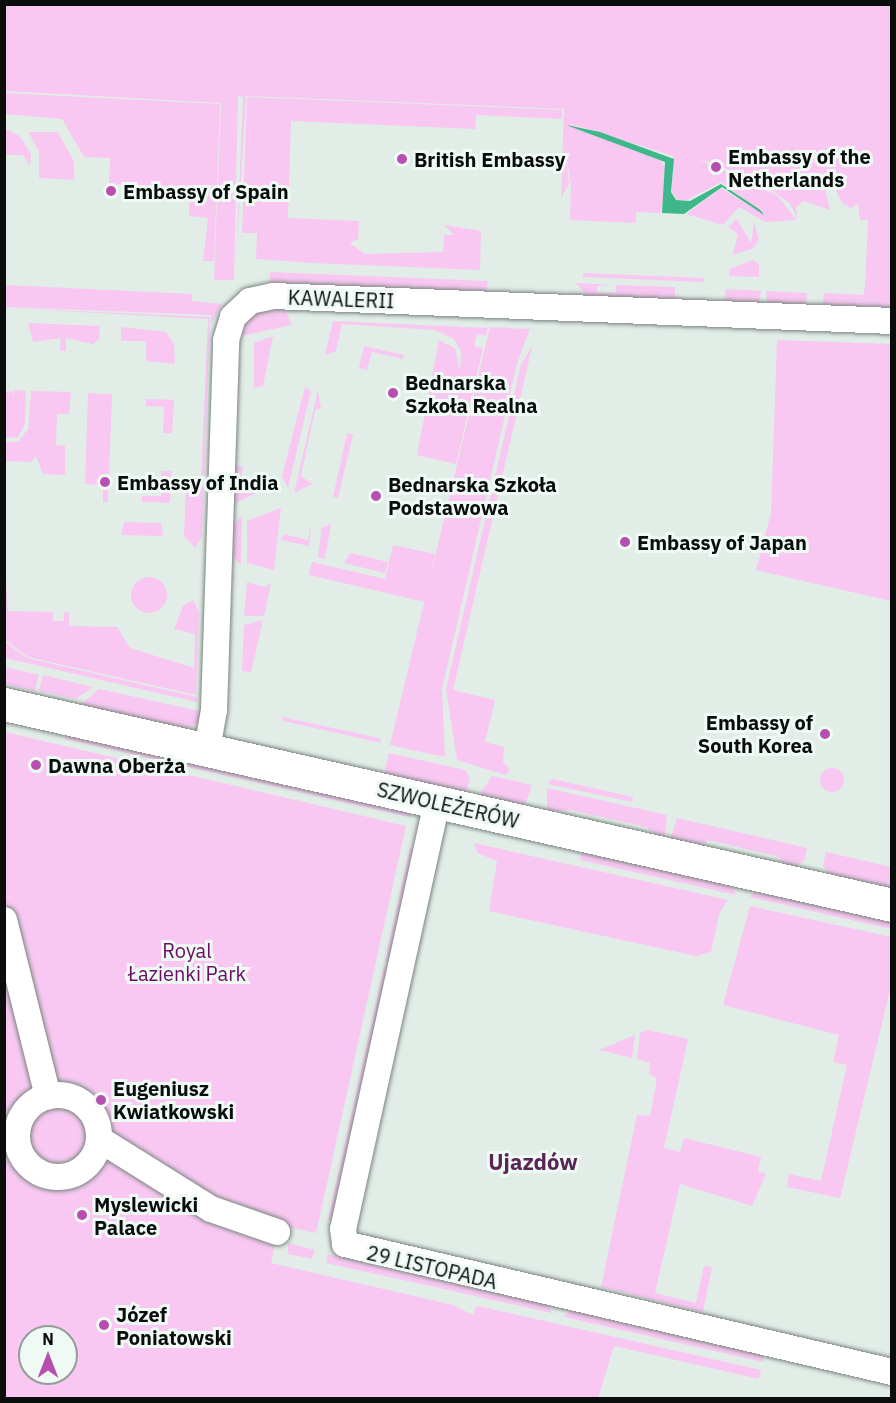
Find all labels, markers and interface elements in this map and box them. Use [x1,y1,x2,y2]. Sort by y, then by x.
place label: Embassy of the Netherlands [728,144,871,191]
place label: British Embassy [414,147,565,171]
marker: British Embassy [395,152,409,166]
marker: Embassy of the Netherlands [709,160,723,174]
place label: Embassy of Spain [123,179,289,203]
marker: Embassy of Spain [104,184,118,198]
street label: KAWALERII [287,285,395,313]
place label: Bednarska Szkoła Realna [405,370,538,417]
marker: Bednarska Szkoła Realna [386,386,400,400]
place label: Embassy of India [117,470,279,494]
place label: Bednarska Szkoła Podstawowa [388,472,557,519]
marker: Embassy of India [98,475,112,489]
marker: Bednarska Szkoła Podstawowa [369,489,383,503]
place label: Embassy of Japan [637,530,807,554]
marker: Embassy of Japan [618,535,632,549]
place label: Embassy of South Korea [698,710,813,757]
marker: Embassy of South Korea [818,727,832,741]
place label: Dawna Oberża [48,753,186,777]
marker: Dawna Oberża [29,758,43,772]
street label: SZWOLEŻERÓW [375,777,521,833]
park label: Royal Łazienki Park [128,938,246,985]
place label: Eugeniusz Kwiatkowski [113,1076,234,1123]
marker: Eugeniusz Kwiatkowski [94,1093,108,1107]
district label: Ujazdów [488,1149,578,1175]
place label: Myslewicki Palace [94,1192,198,1239]
marker: Myslewicki Palace [75,1208,89,1222]
street label: 29 LISTOPADA [364,1240,500,1294]
place label: Józef Poniatowski [116,1302,232,1349]
marker: Józef Poniatowski [97,1318,111,1332]
north arrow [18,1325,78,1385]
text: N [42,1329,54,1349]

